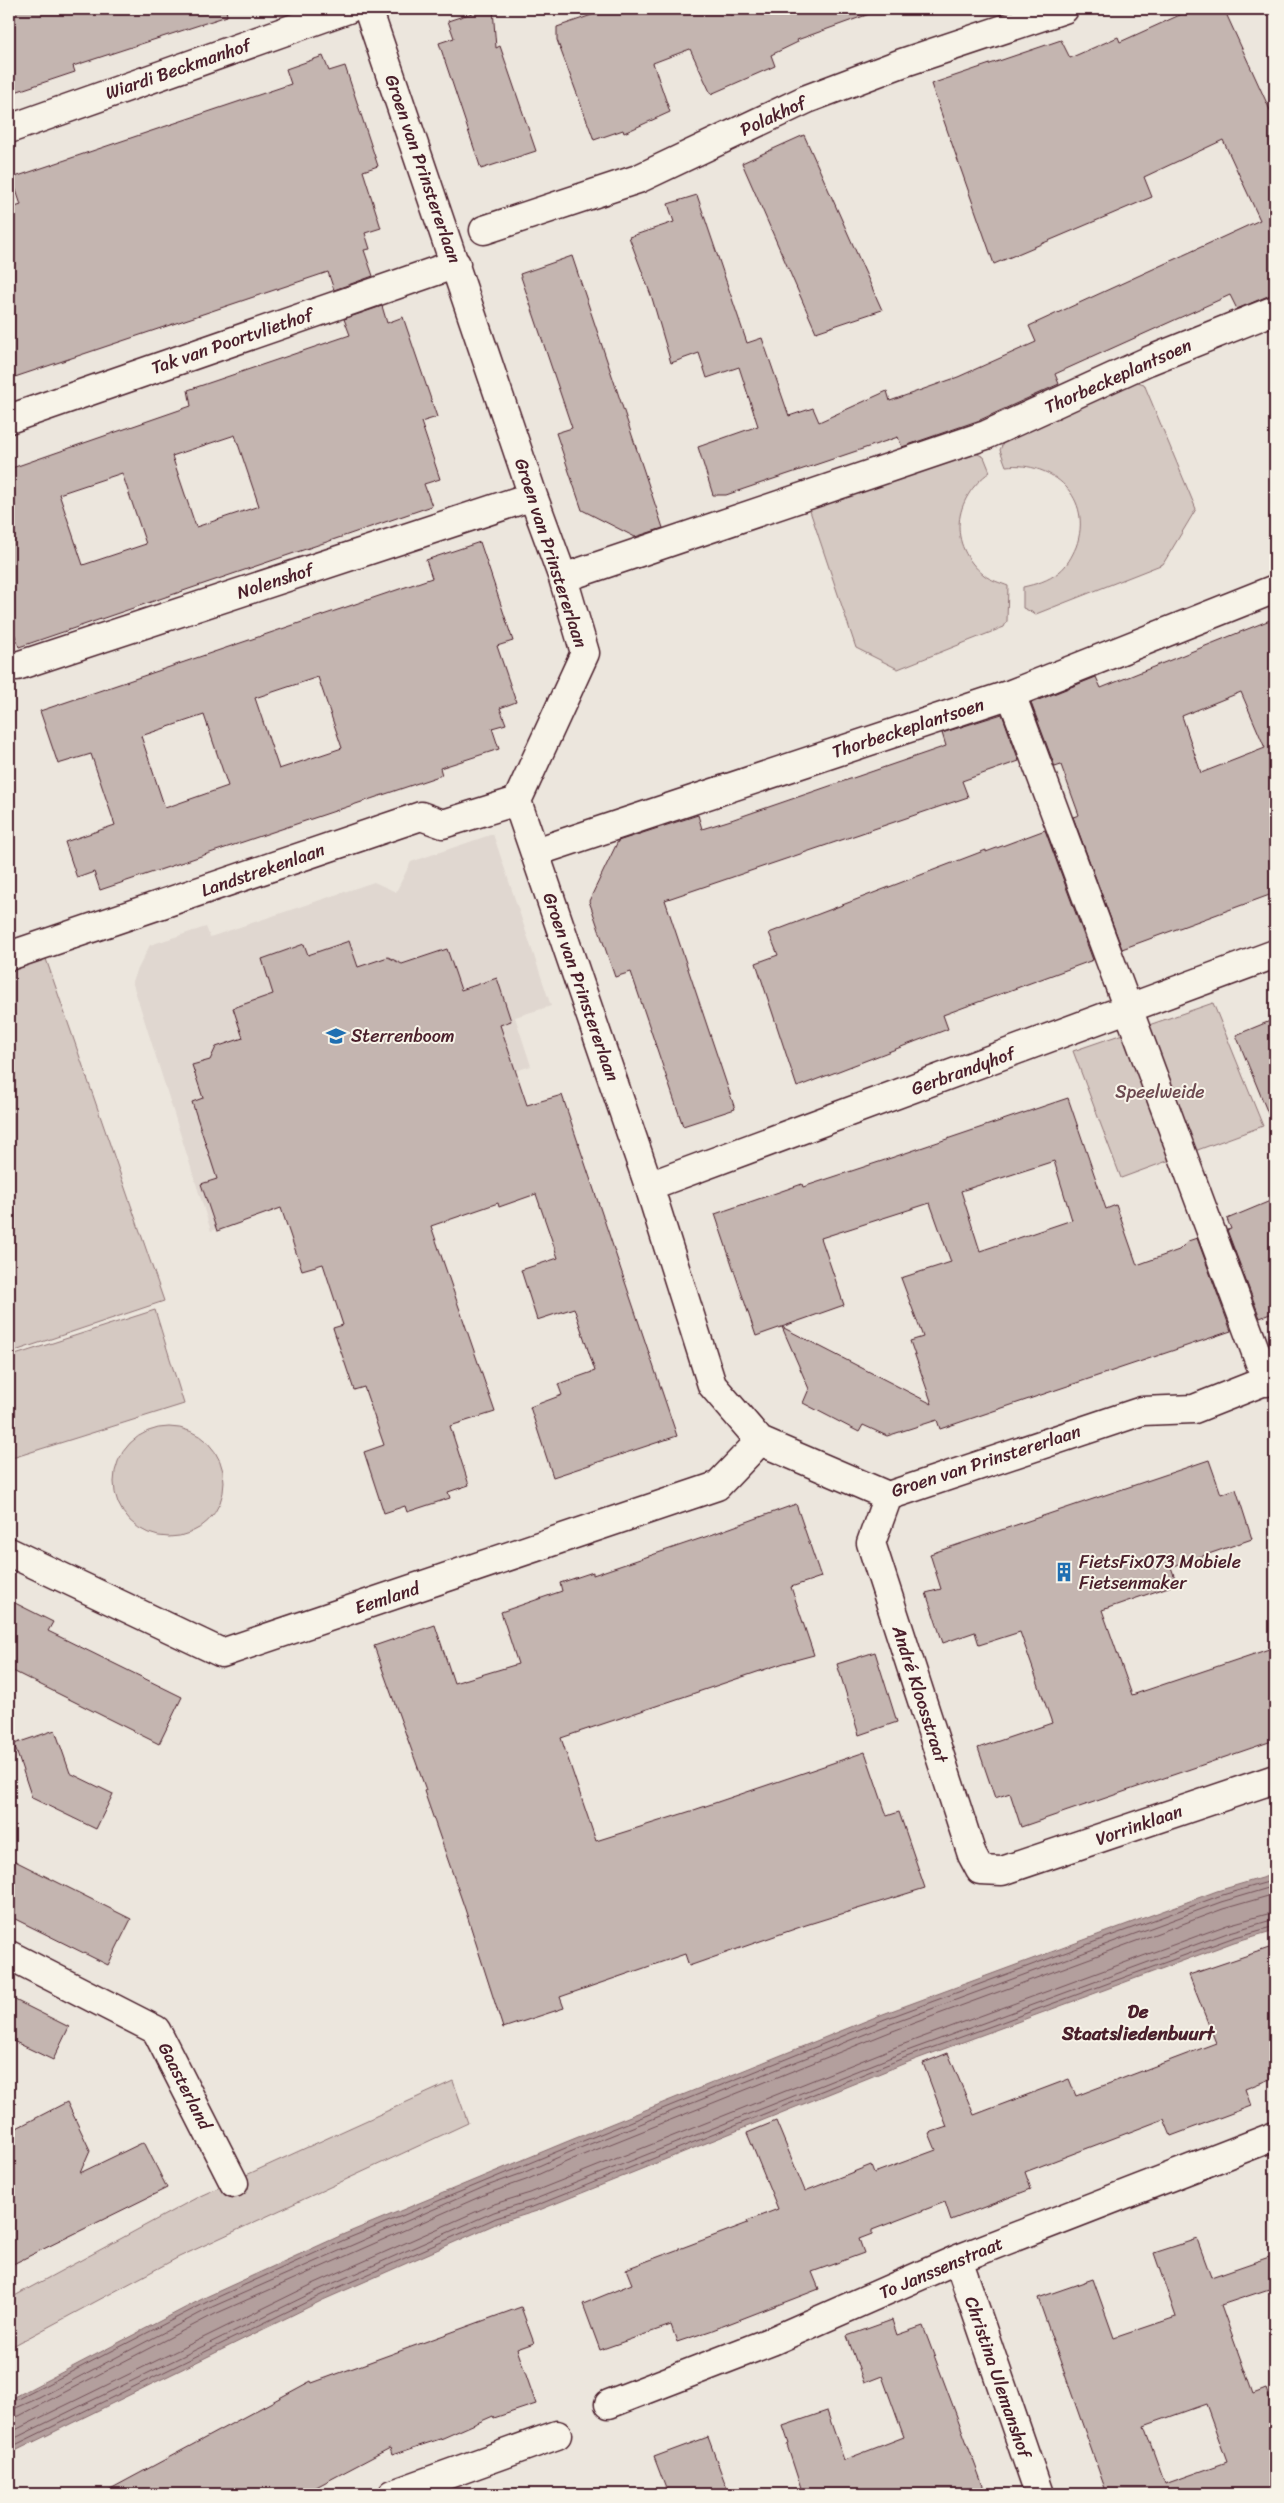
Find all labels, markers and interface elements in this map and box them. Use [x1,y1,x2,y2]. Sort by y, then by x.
street label: Wiardi Beckmanhof [101,28,257,109]
street label: Groen van Prinstererlaan [376,70,470,268]
street label: Polakhof [734,85,814,145]
street label: Tak van Poortvliethof [147,297,320,384]
street label: Thorbeckeplantsoen [1039,329,1197,423]
street label: Groen van Prinstererlaan [505,454,597,652]
street label: Nolenshof [232,553,320,608]
street label: Thorbeckeplantsoen [828,688,989,768]
street label: Landstrekenlaan [197,834,330,906]
street label: Groen van Prinstererlaan [534,888,628,1086]
place label: Sterrenboom [351,1020,455,1052]
school or university icon: Sterrenboom [325,1025,347,1047]
street label: Gerbrandyhof [907,1037,1021,1105]
park label: Speelweide [1115,1076,1205,1108]
street label: Groen van Prinstererlaan [887,1415,1085,1507]
place label: FietsFix073 Mobiele Fietsenmaker [1079,1546,1241,1599]
building icon: FietsFix073 Mobiele Fietsenmaker [1053,1561,1075,1583]
street label: Eemland [350,1572,425,1623]
street label: André Kloosstraat [882,1620,958,1768]
street label: Vorrinklaan [1091,1795,1187,1855]
district label: De Staatsliedenbuurt [1061,1995,1215,2050]
street label: Gaasterland [149,2036,221,2137]
street label: To Janssenstraat [874,2227,1008,2309]
street label: Christina Ulemanshof [955,2292,1041,2464]

